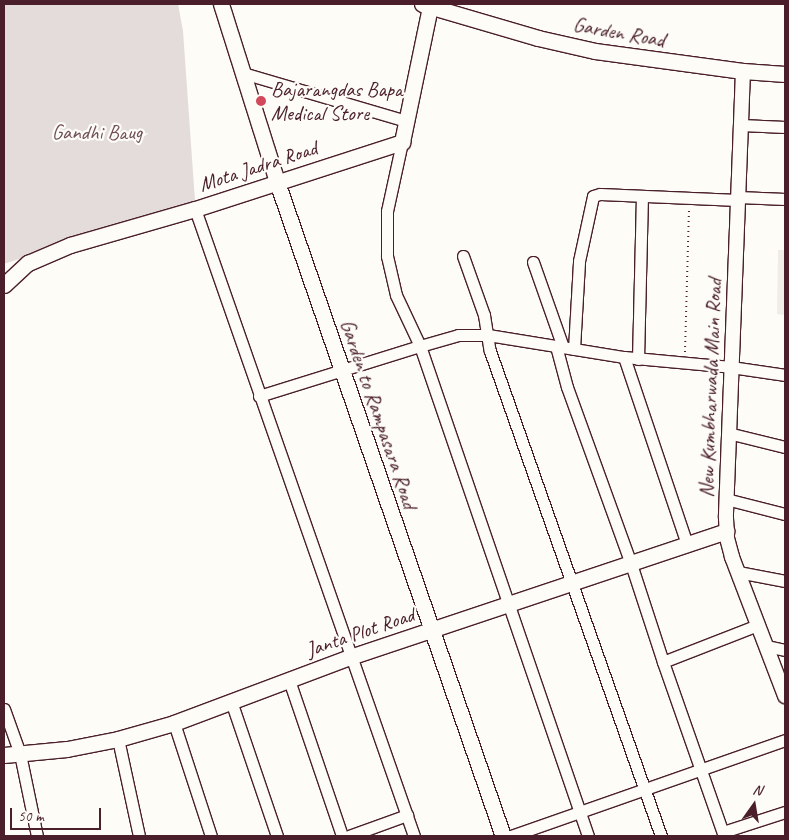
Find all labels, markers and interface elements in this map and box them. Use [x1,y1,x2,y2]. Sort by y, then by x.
street label: Garden Road [572,12,666,52]
place label: Bajarangdas Bapa Medical Store [271,76,403,126]
marker: Bajarangdas Bapa Medical Store [255,95,267,107]
park label: Gandhi Baug [52,119,142,145]
street label: Mota Jadra Road [196,135,320,197]
street label: New Kumbharwada Main Road [694,278,726,498]
street label: Garden to Rampasara Road [335,317,423,511]
street label: Janta Plot Road [302,602,418,662]
north arrow [729,780,779,830]
text: N [751,781,764,799]
scale bar [12,798,104,830]
text: 50 m [18,807,44,826]

